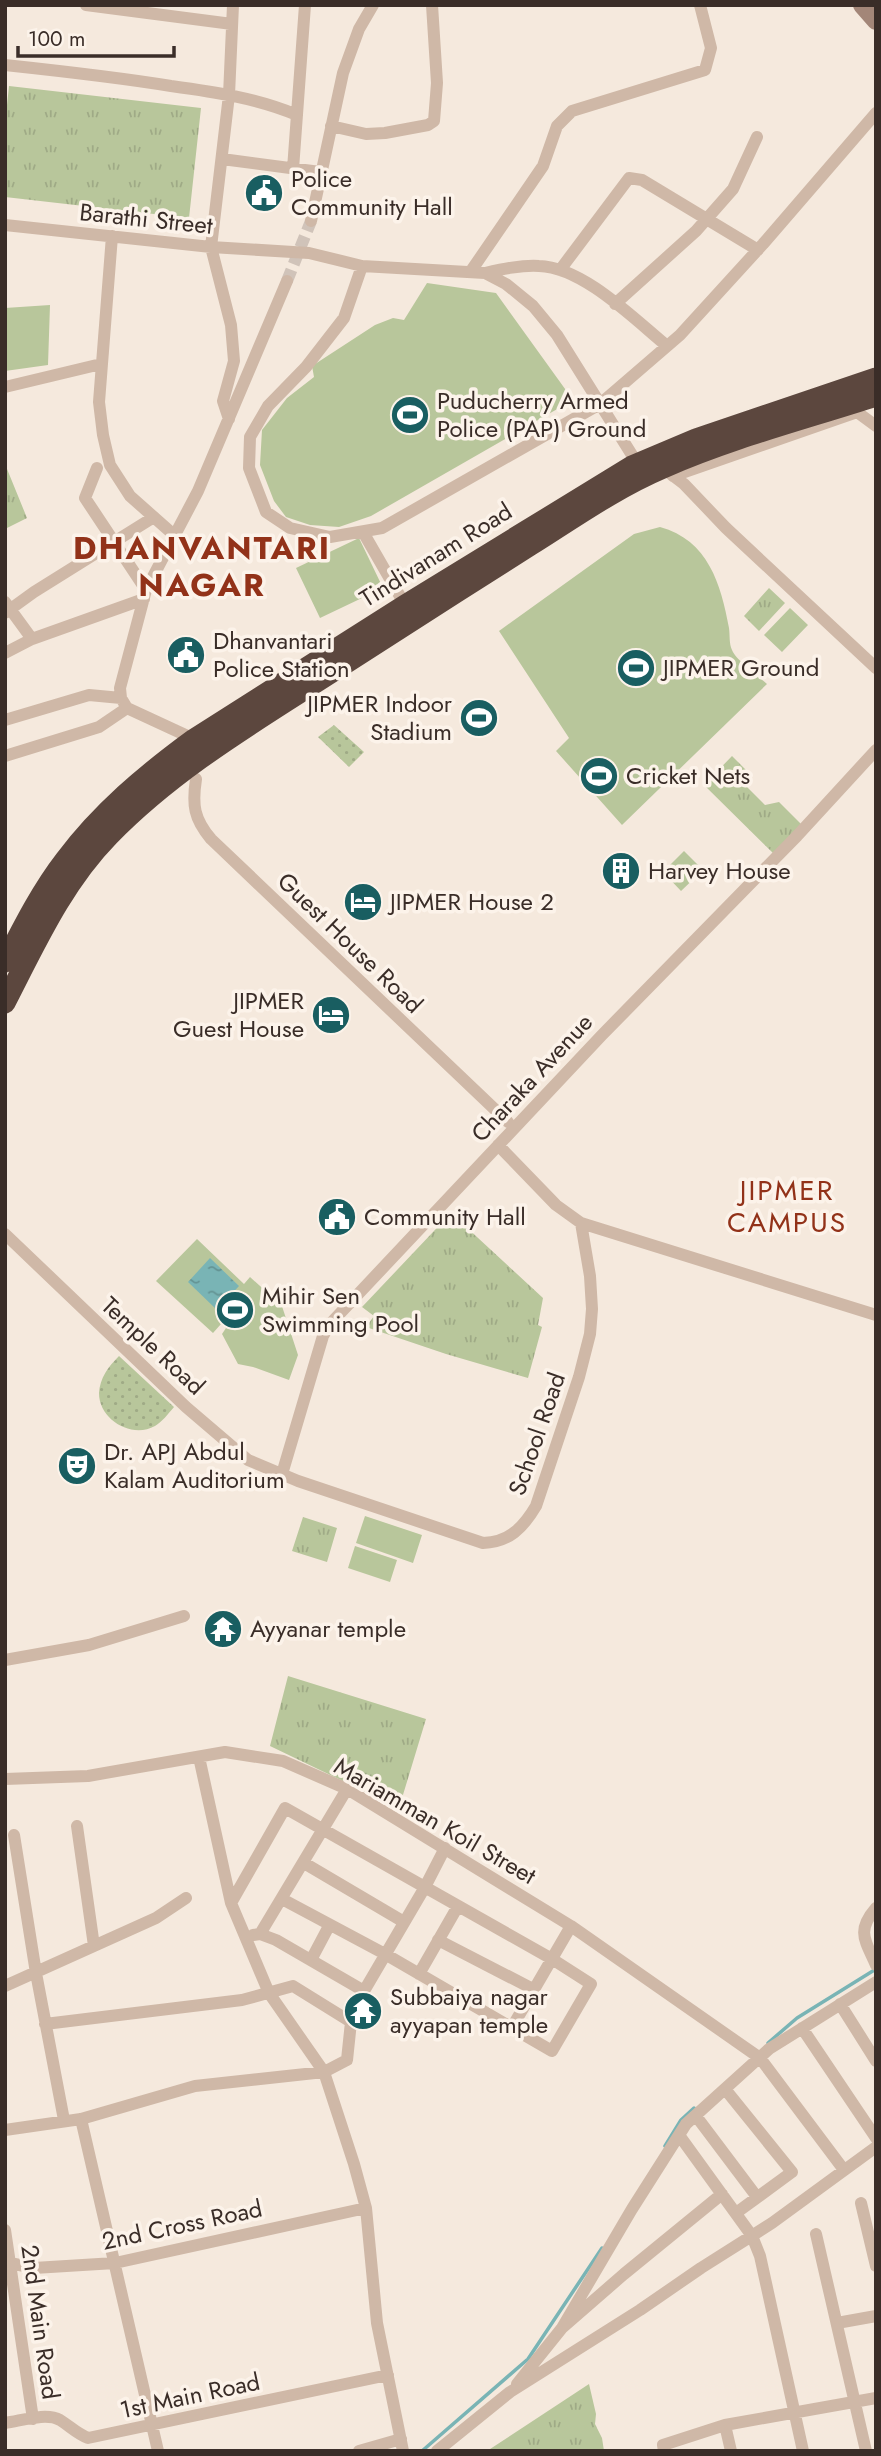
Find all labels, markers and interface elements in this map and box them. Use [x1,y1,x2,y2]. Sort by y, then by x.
scale bar [18,14,173,58]
text: 100 m [28,24,85,54]
place label: Police Community Hall [291,161,453,224]
public building icon: Police Community Hall [243,172,285,214]
street label: Barathi Street [78,194,215,243]
place label: Puducherry Armed Police (PAP) Ground [437,383,646,446]
sports icon: Puducherry Armed Police (PAP) Ground [389,394,431,436]
street label: Tindivanam Road [353,494,519,615]
district label: DHANVANTARI NAGAR [73,525,331,608]
place label: Dhanvantari Police Station [213,623,350,686]
public building icon: Dhanvantari Police Station [165,634,207,676]
sports icon: JIPMER Ground [615,647,657,689]
place label: JIPMER Ground [660,650,820,685]
place label: JIPMER Indoor Stadium [304,686,453,749]
sports icon: JIPMER Indoor Stadium [458,697,500,739]
sports icon: Cricket Nets [578,755,620,797]
place label: Cricket Nets [626,758,750,793]
building icon: Harvey House [600,850,642,892]
place label: Harvey House [648,853,791,888]
street label: Guest House Road [270,864,431,1021]
hotel icon: JIPMER House 2 [342,881,384,923]
place label: JIPMER House 2 [387,884,554,919]
place label: JIPMER Guest House [173,983,305,1046]
hotel icon: JIPMER Guest House [310,994,352,1036]
street label: Charaka Avenue [463,1006,601,1150]
district label: JIPMER CAMPUS [727,1170,847,1243]
public building icon: Community Hall [316,1196,358,1238]
place label: Community Hall [364,1199,526,1234]
place label: Mihir Sen Swimming Pool [262,1278,419,1341]
street label: Temple Road [94,1288,213,1403]
sports icon: Mihir Sen Swimming Pool [214,1289,256,1331]
street label: School Road [499,1368,574,1500]
place label: Dr. APJ Abdul Kalam Auditorium [104,1434,285,1497]
theatre icon: Dr. APJ Abdul Kalam Auditorium [56,1445,98,1487]
temple icon: Ayyanar temple [202,1608,244,1650]
place label: Ayyanar temple [250,1611,406,1646]
street label: Mariamman Koil Street [328,1748,543,1893]
place label: Subbaiya nagar ayyapan temple [390,1979,549,2042]
temple icon: Subbaiya nagar ayyapan temple [342,1990,384,2032]
street label: 2nd Cross Road [99,2190,265,2259]
street label: 2nd Main Road [12,2242,69,2402]
street label: 1st Main Road [117,2364,263,2427]

